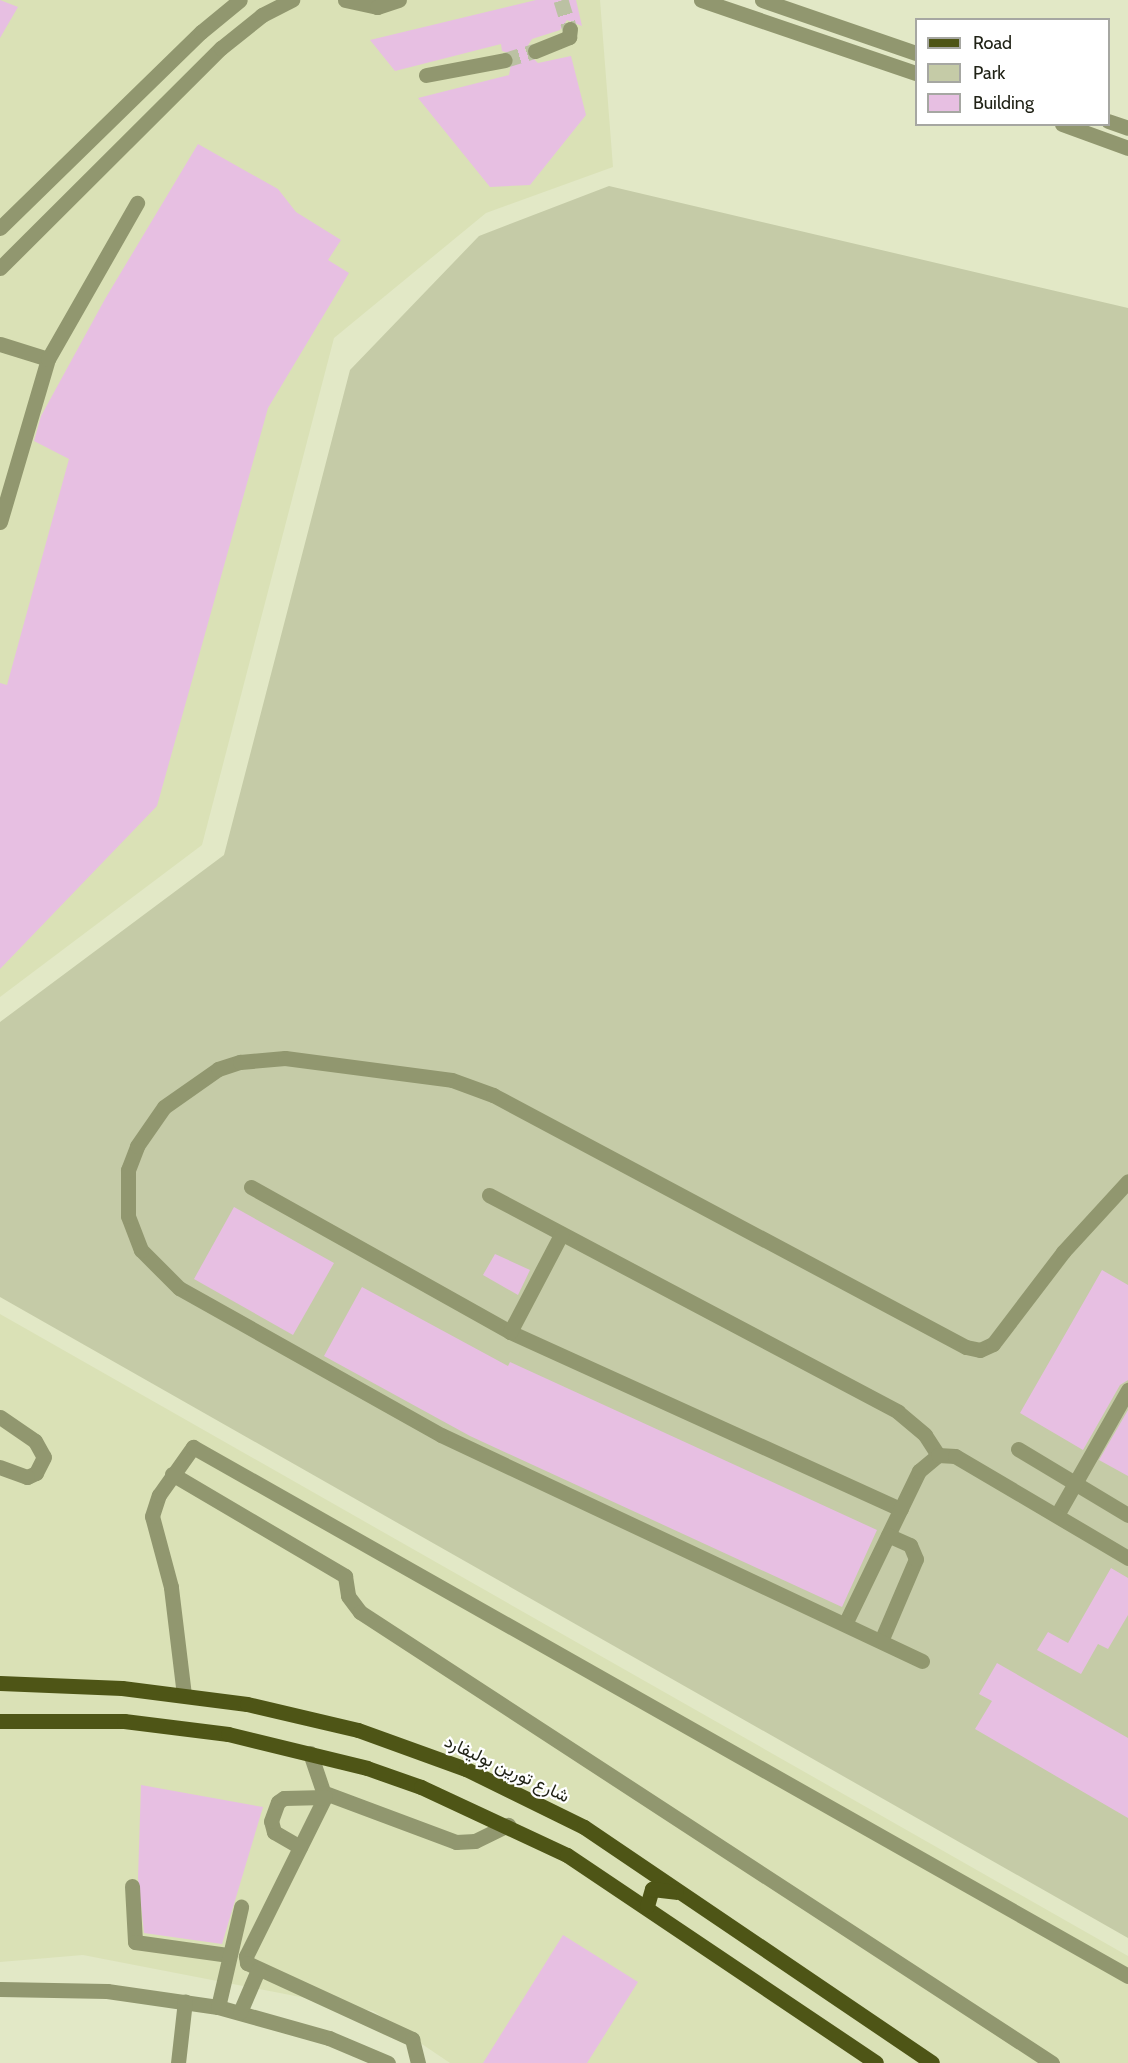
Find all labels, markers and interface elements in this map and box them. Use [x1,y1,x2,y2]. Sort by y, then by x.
legend [915,18,1110,126]
text: Road [973,32,1012,54]
text: Park [973,62,1005,84]
text: Building [973,92,1034,114]
street label: شارع تورين بوليفارد [441,1731,573,1807]

